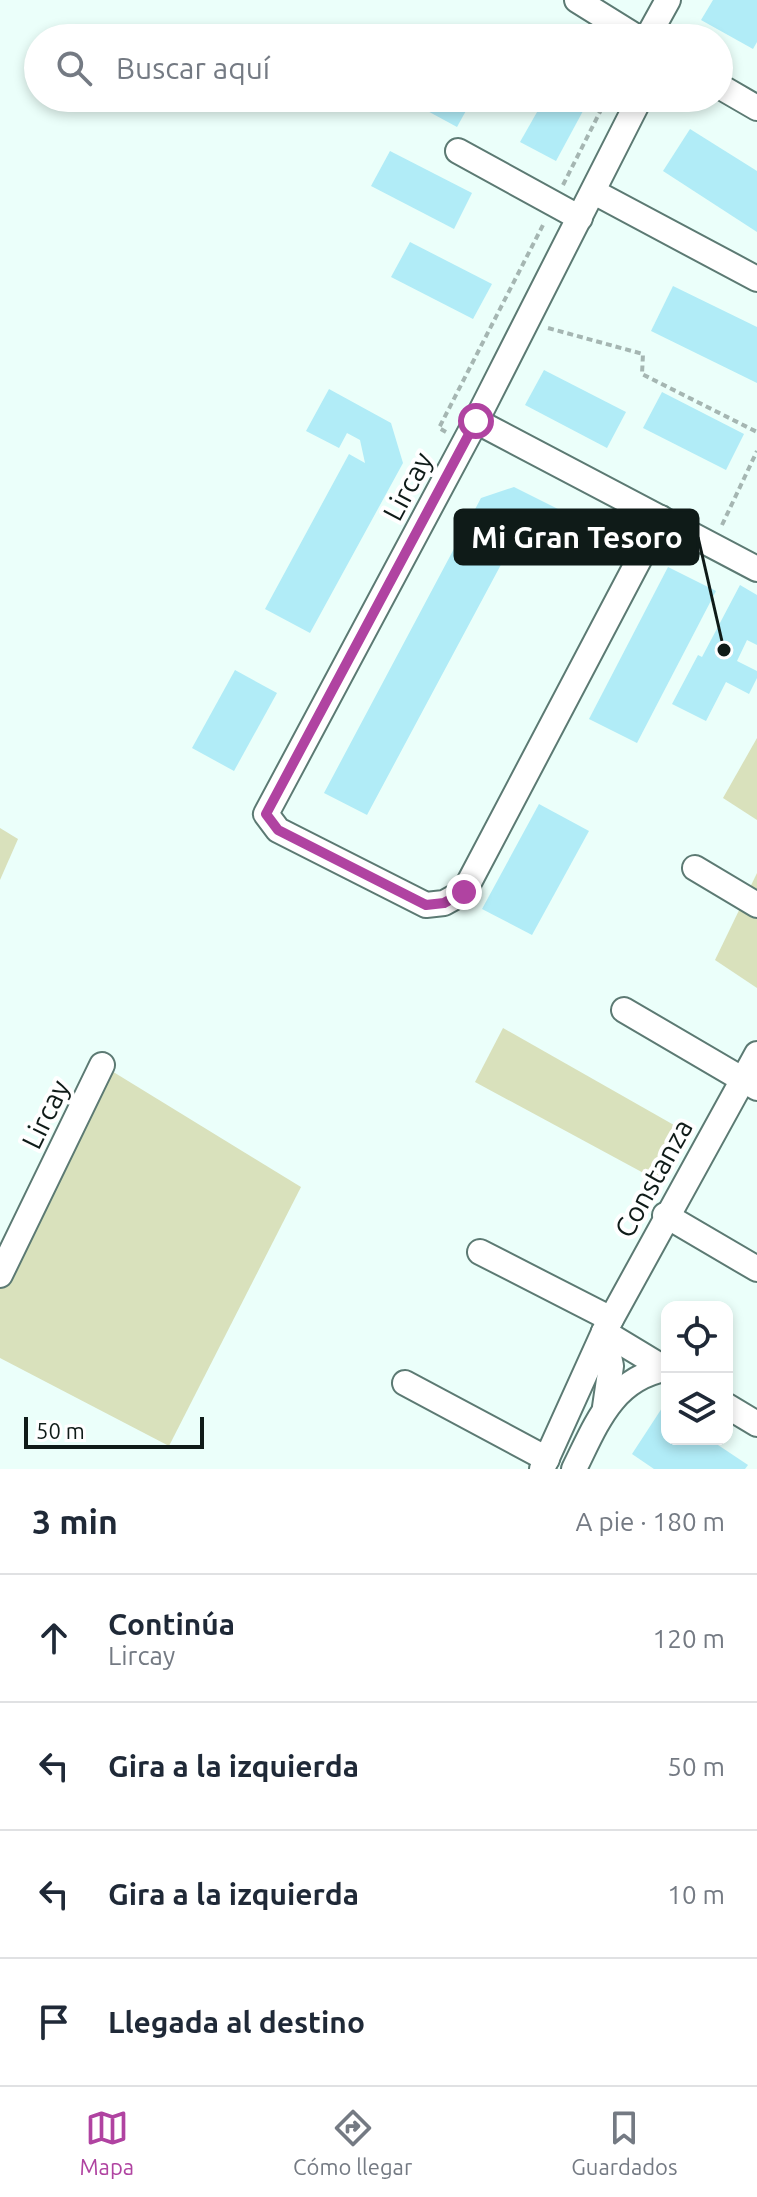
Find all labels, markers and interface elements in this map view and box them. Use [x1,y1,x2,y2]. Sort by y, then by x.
search box [24,24,733,112]
icon: search [52,46,96,90]
text: Buscar aquí [116,51,270,85]
route start [458,403,494,439]
street label: Lircay [376,447,438,525]
callout: Mi Gran Tesoro [455,510,698,564]
text: Mi Gran Tesoro [471,520,683,554]
route end [446,874,482,910]
street label: Lircay [15,1075,75,1153]
street label: Constanza [608,1114,698,1242]
map controls [661,1301,733,1445]
button: locate [661,1301,733,1373]
button: layers [661,1373,733,1445]
scale bar [24,1413,204,1449]
text: 50 m [36,1418,85,1443]
text: 3 min [32,1502,118,1540]
text: A pie · 180 m [576,1507,725,1536]
text: Continúa [108,1607,235,1641]
icon: ahead [32,1616,76,1660]
text: 120 m [653,1624,725,1653]
text: Lircay [108,1641,175,1670]
icon: left [32,1744,76,1788]
text: Gira a la izquierda [108,1749,359,1783]
text: 50 m [667,1752,725,1781]
icon: left [32,1872,76,1916]
text: Gira a la izquierda [108,1877,359,1911]
text: 10 m [667,1880,725,1909]
icon: arrive [32,2000,76,2044]
text: Llegada al destino [108,2005,365,2039]
tab: Mapa [79,2106,134,2179]
tab: Cómo llegar [293,2106,412,2179]
tab: Guardados [571,2106,677,2179]

